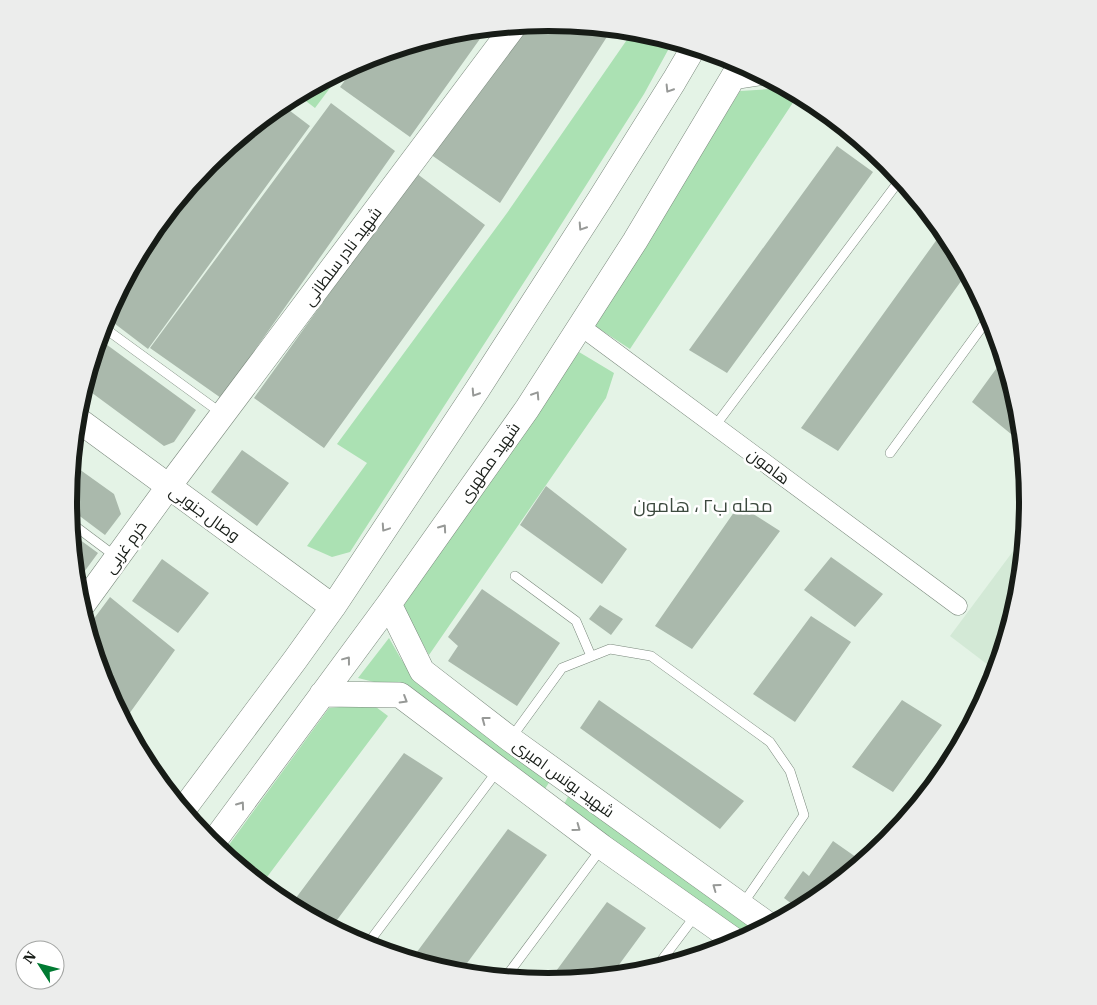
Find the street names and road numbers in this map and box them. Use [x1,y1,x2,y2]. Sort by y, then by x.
street label: شهید نادر سلطانی [298,203,386,310]
street label: شهید مطهری [454,418,525,506]
street label: هامون [743,444,794,489]
street label: وصال جنوبی [165,481,244,546]
street label: خرم غربی [99,517,152,578]
street label: شهید یونس امیری [509,734,619,822]

